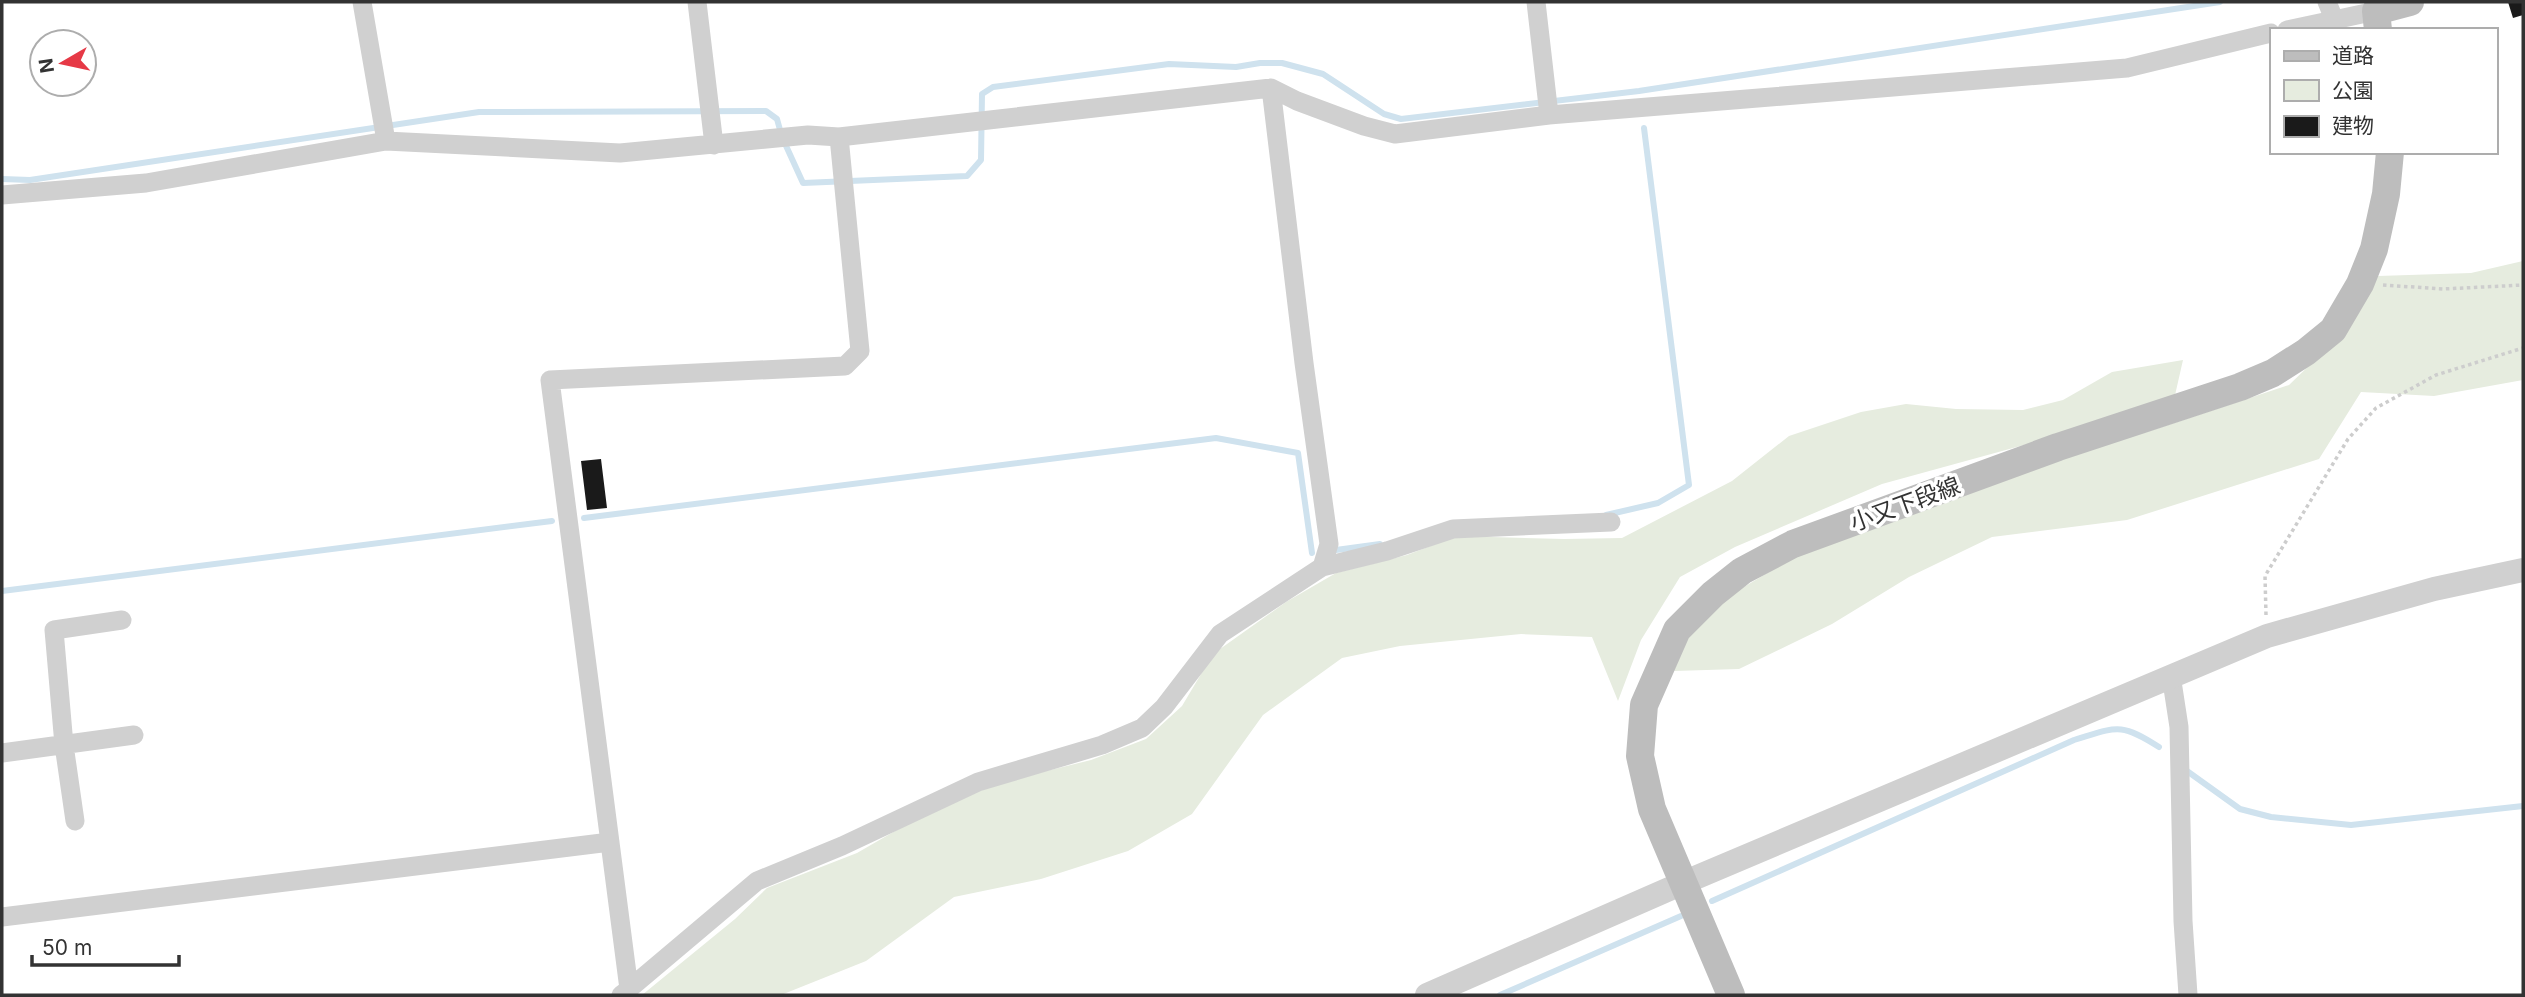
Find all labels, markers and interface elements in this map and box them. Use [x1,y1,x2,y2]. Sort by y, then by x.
north arrow [28,28,98,98]
legend [2270,28,2497,154]
text: 道路 [2332,43,2374,68]
text: N [34,57,59,75]
text: 公園 [2332,78,2374,103]
text: 建物 [2332,113,2374,138]
street label: 小又下段線 [1846,471,1964,537]
scale bar [32,923,178,967]
text: 50 m [42,935,92,960]

